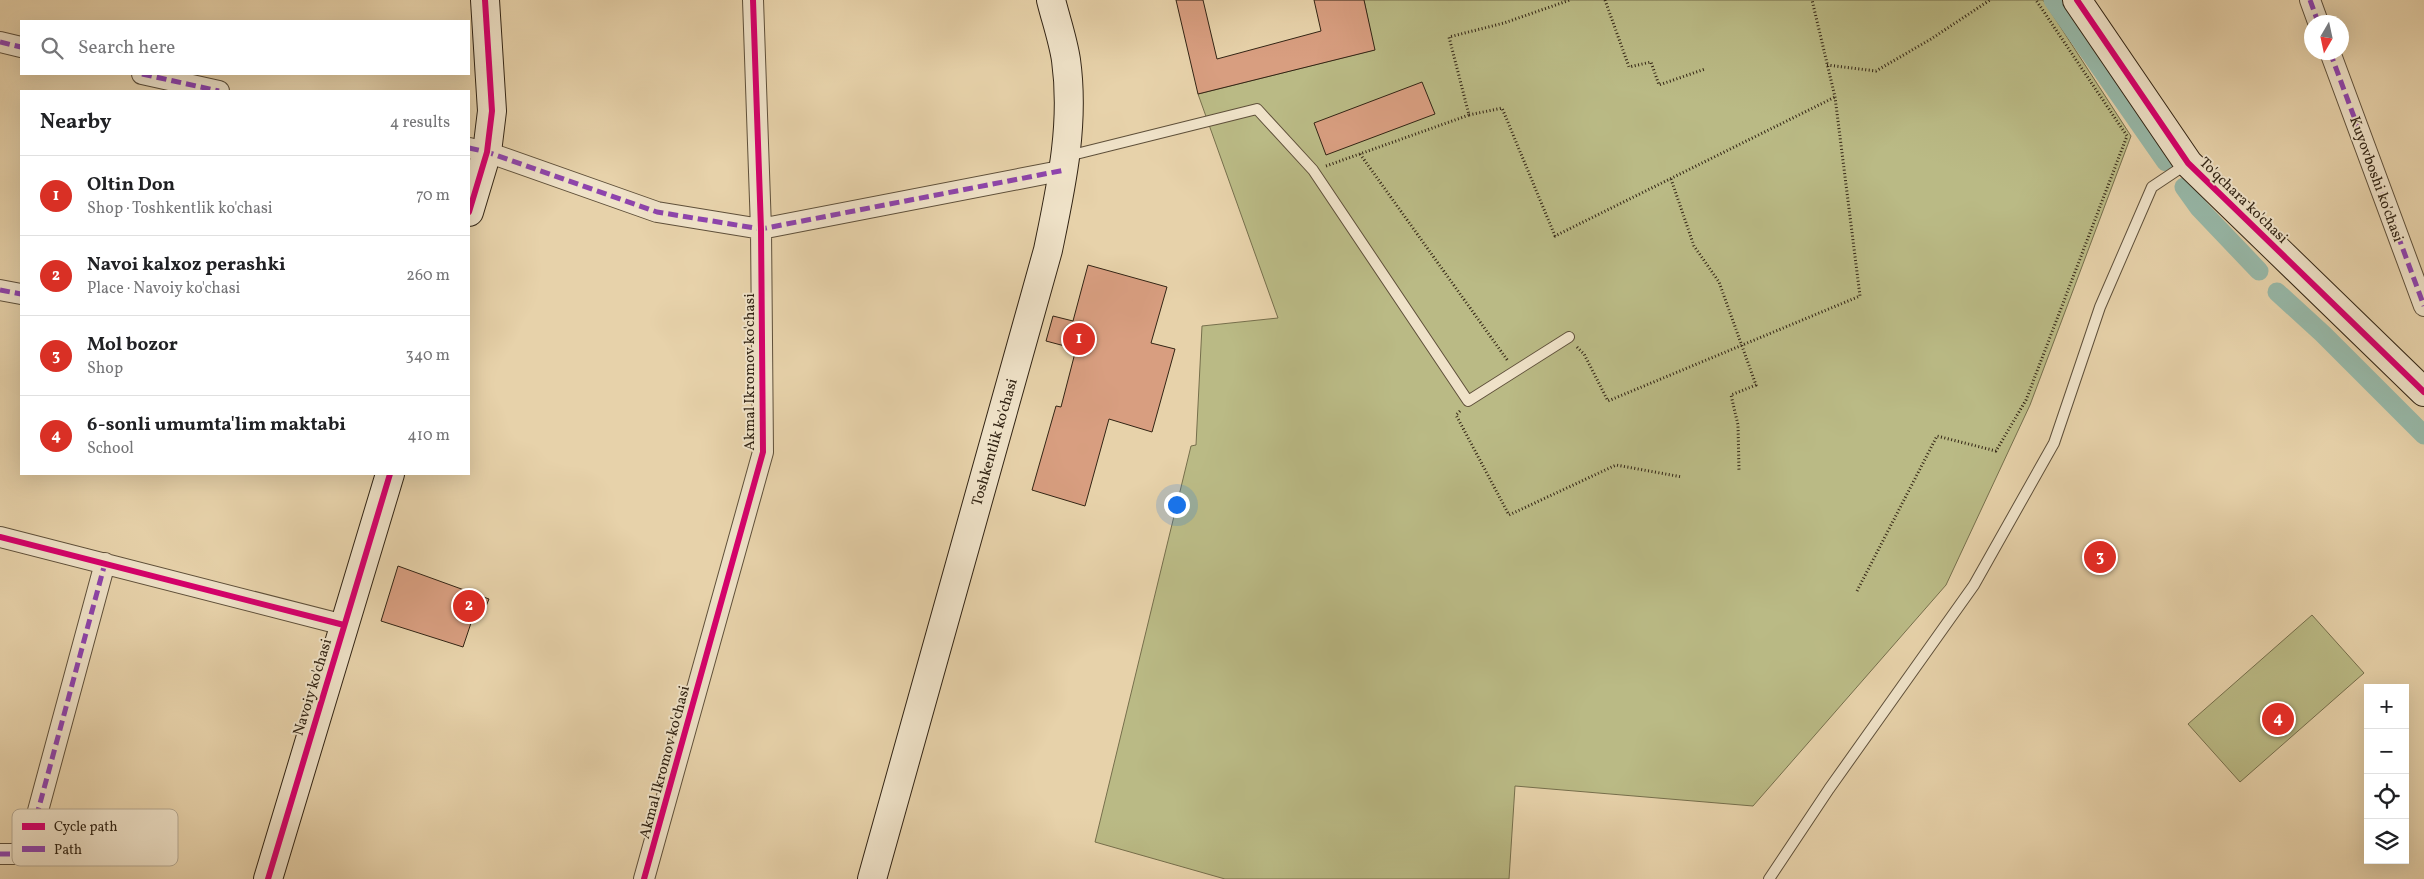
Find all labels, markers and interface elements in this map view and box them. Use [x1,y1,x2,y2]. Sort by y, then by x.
north arrow [2304,15,2349,60]
search box [20,20,470,75]
icon: search [38,34,66,62]
text: Search here [78,35,175,61]
text: Nearby [40,108,111,137]
text: 4 results [390,112,450,134]
street label: Kuyovboshi ko'chasi [2343,114,2408,245]
street label: To'qchara ko'chasi [2194,153,2292,249]
text: Oltin Don [87,172,175,198]
text: 1 [53,185,59,207]
text: 70 m [416,185,450,207]
text: Shop · Toshkentlik ko'chasi [87,198,273,220]
text: Navoi kalxoz perashki [87,252,286,278]
text: 2 [52,265,60,287]
text: 260 m [406,265,450,287]
text: Place · Navoiy ko'chasi [87,278,240,300]
street label: Akmal Ikromov ko'chasi [740,293,761,451]
pin: 1 [1063,320,1095,358]
text: Mol bozor [87,332,178,358]
text: 3 [52,345,60,367]
text: 340 m [406,345,450,367]
text: Shop [87,358,123,380]
street label: Toshkentlik ko'chasi [967,376,1024,509]
text: 6-sonli umumta'lim maktabi [87,412,346,438]
text: 4 [51,425,61,447]
text: 410 m [407,425,450,447]
text: School [87,438,134,460]
your location [1164,492,1190,518]
pin: 3 [2084,538,2116,576]
pin: 2 [453,587,485,625]
street label: Navoiy ko'chasi [289,636,338,738]
street label: Akmal Ikromov ko'chasi [635,684,696,841]
map controls [2364,684,2409,864]
button: + [2364,684,2409,729]
pin: 4 [2262,700,2294,738]
button: − [2364,729,2409,774]
button: locate [2364,774,2409,819]
legend [12,809,178,866]
text: Cycle path [54,818,118,837]
button: layers [2364,819,2409,864]
text: Path [54,841,82,860]

